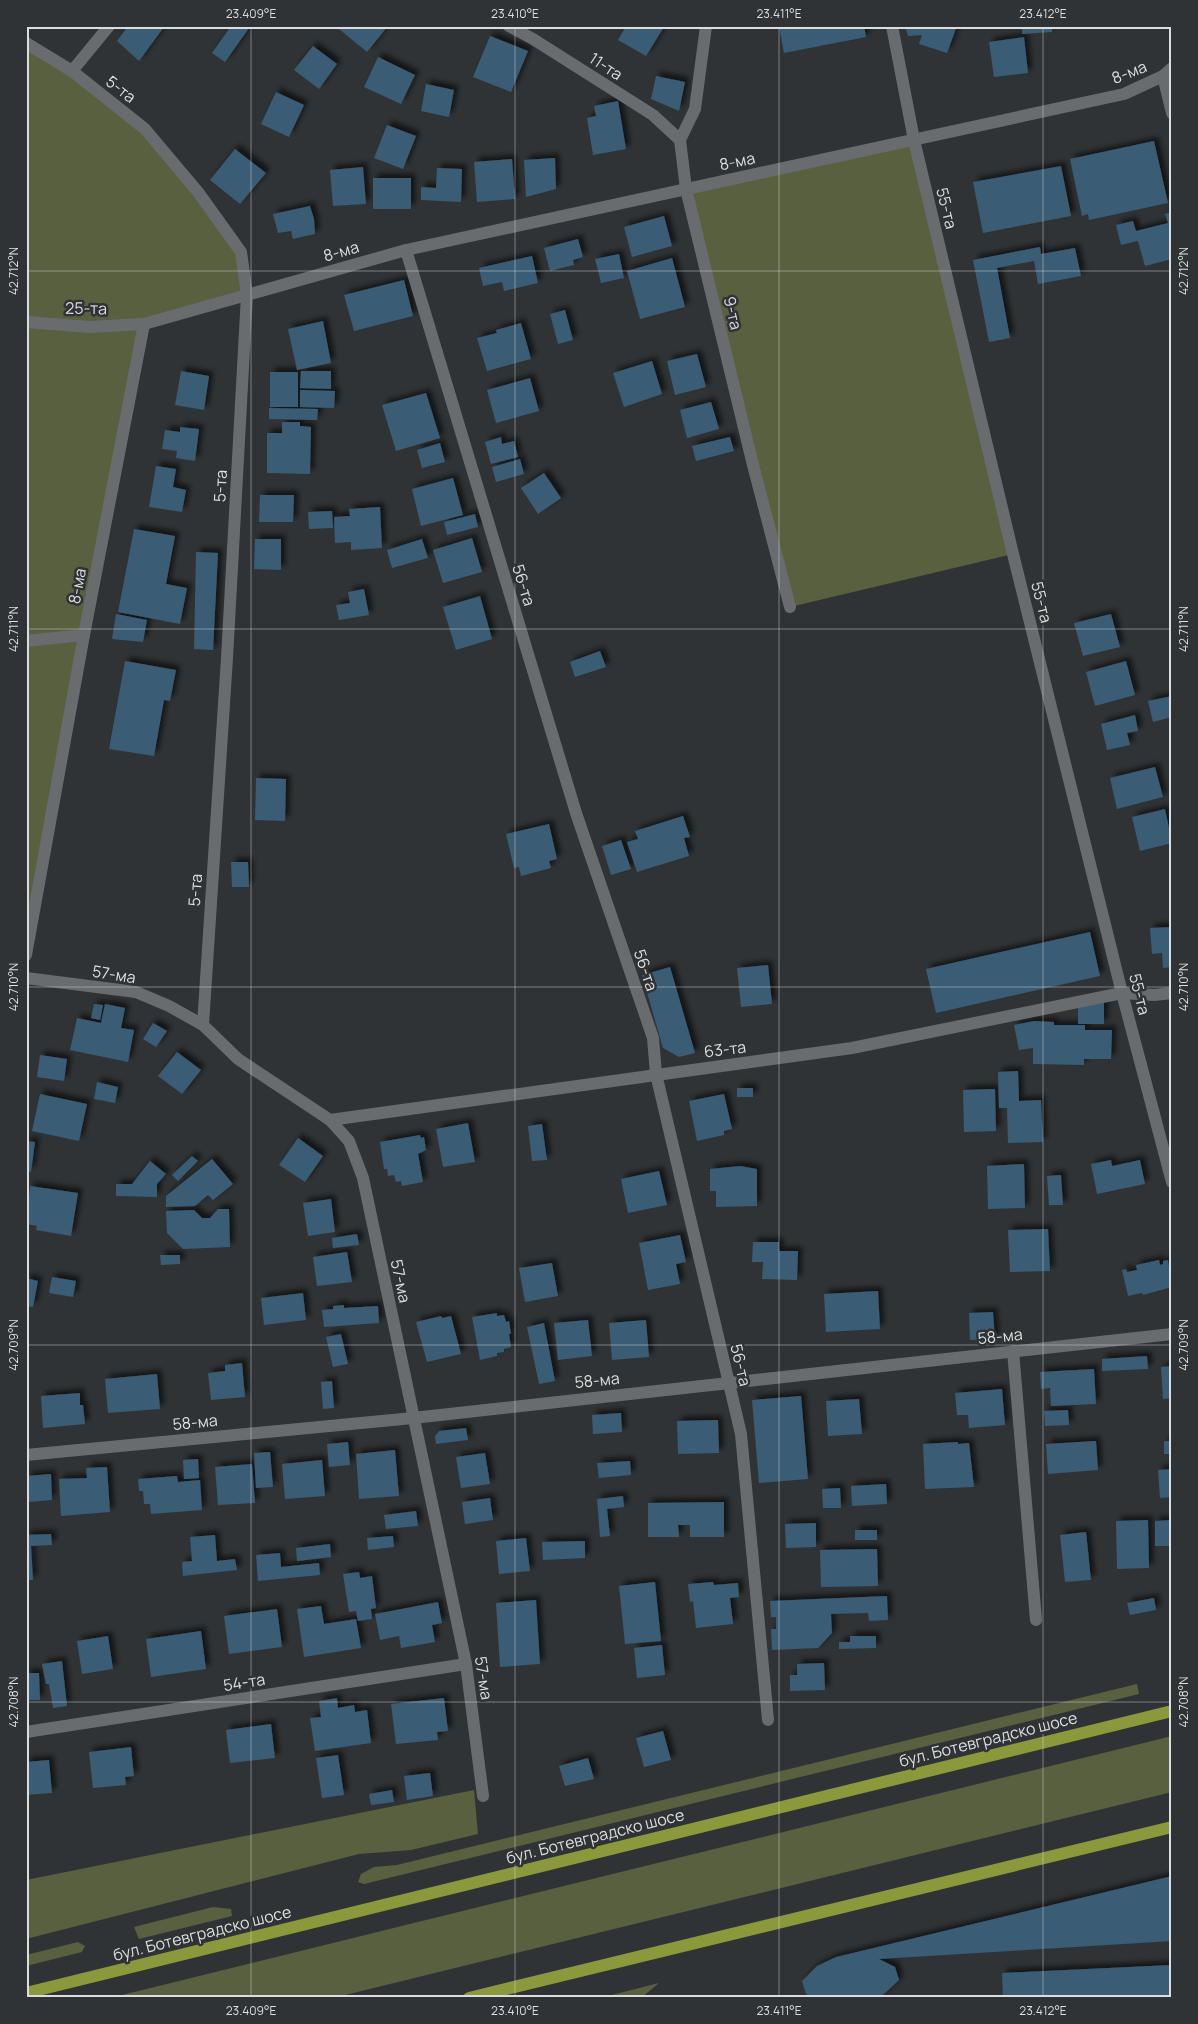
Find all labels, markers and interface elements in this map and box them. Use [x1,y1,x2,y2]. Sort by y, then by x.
text: 23.409°E [226,5,276,22]
text: 23.410°E [491,5,539,22]
text: 23.411°E [756,5,802,22]
text: 23.412°E [1019,5,1067,22]
street label: 11-та [585,47,627,85]
street label: 8-ма [1108,55,1150,89]
street label: 5-та [101,70,141,108]
street label: 8-ма [717,147,757,175]
street label: 55-та [931,185,963,231]
street label: 8-ма [321,235,361,267]
text: 42.712°N [5,247,22,295]
text: 42.712°N [1175,247,1192,295]
street label: 9-та [719,294,747,332]
street label: 25-та [65,297,107,319]
street label: 5-та [208,469,232,503]
street label: 56-та [507,561,541,609]
street label: 8-ма [63,566,91,606]
street label: 55-та [1026,579,1058,625]
text: 42.711°N [5,606,22,652]
text: 42.711°N [1175,606,1192,652]
street label: 5-та [183,873,207,907]
street label: 56-та [629,946,663,994]
street label: 57-ма [91,960,137,988]
text: 42.710°N [5,963,22,1011]
text: 42.710°N [1175,963,1192,1011]
street label: 55-та [1124,971,1156,1017]
street label: 63-та [703,1036,747,1062]
street label: 57-ма [386,1257,416,1305]
text: 42.709°N [5,1319,22,1371]
text: 42.709°N [1175,1319,1192,1371]
street label: 58-ма [976,1323,1024,1349]
street label: 56-та [725,1342,757,1388]
street label: 58-ма [573,1367,621,1393]
street label: 58-ма [171,1409,219,1435]
street label: 57-ма [470,1655,498,1701]
street label: 54-та [221,1668,267,1696]
text: 42.708°N [5,1677,22,1727]
text: 42.708°N [1175,1677,1192,1727]
street label: бул. Ботевградско шосе [897,1706,1079,1772]
street label: бул. Ботевградско шосе [504,1803,686,1869]
street label: бул. Ботевградско шосе [111,1900,293,1966]
text: 23.409°E [226,2002,276,2019]
text: 23.410°E [491,2002,539,2019]
text: 23.411°E [756,2002,802,2019]
text: 23.412°E [1019,2002,1067,2019]

